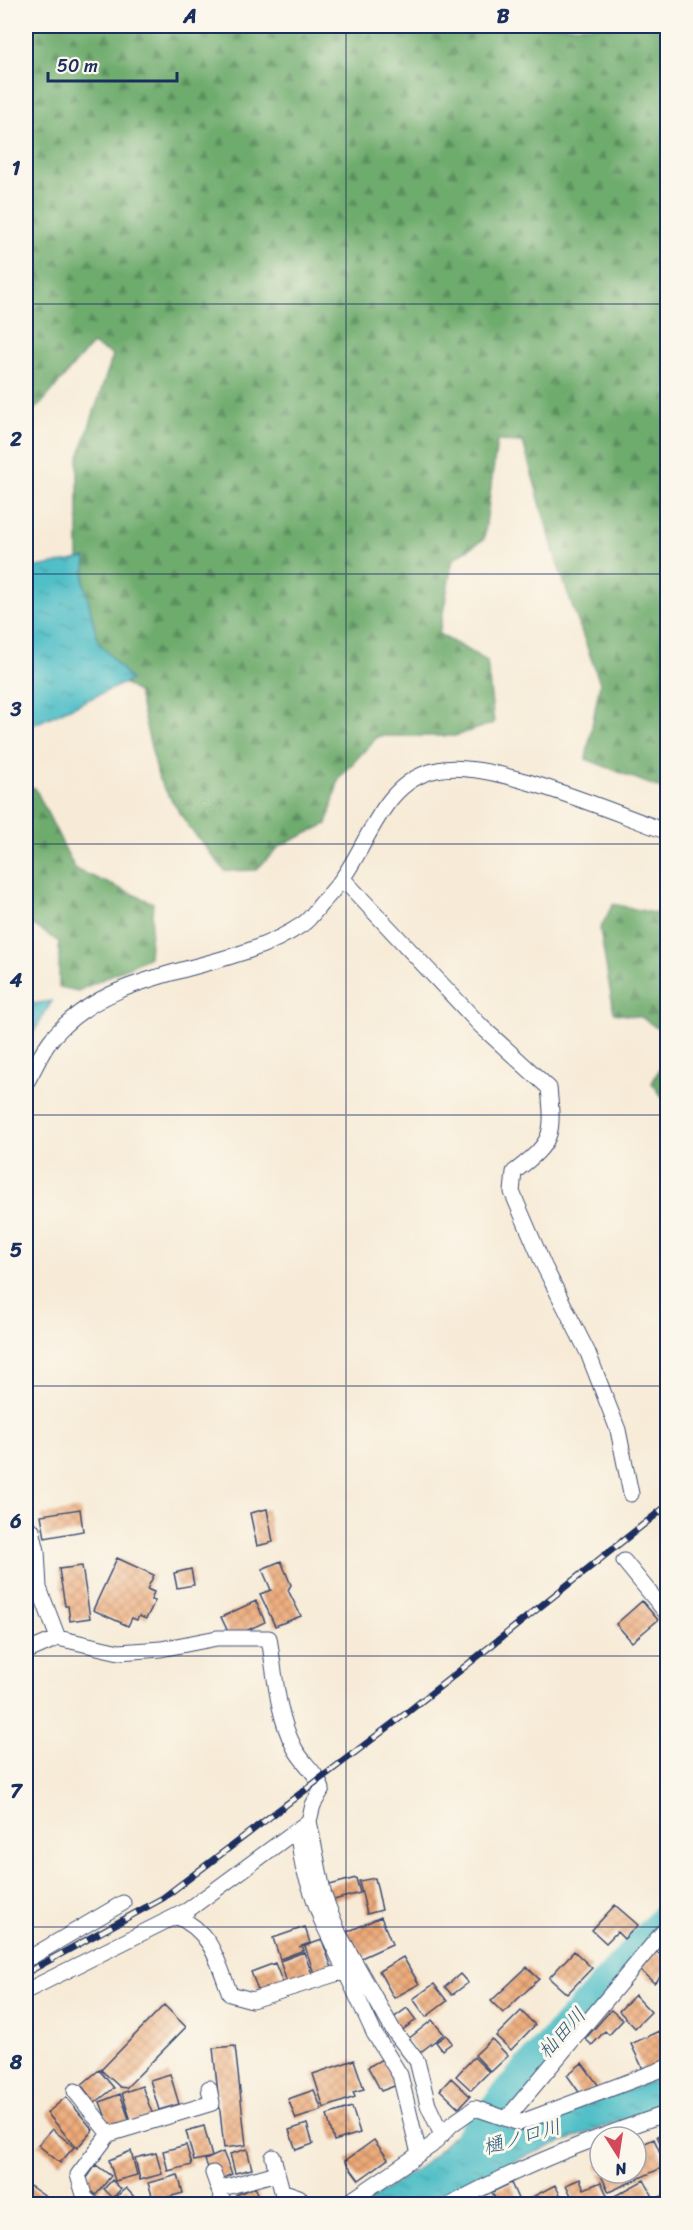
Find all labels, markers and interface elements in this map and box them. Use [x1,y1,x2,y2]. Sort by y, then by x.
text: A [182,0,197,34]
text: B [497,0,510,34]
scale bar [48,45,177,83]
text: 50 m [57,50,98,82]
text: 1 [12,151,21,186]
text: 2 [9,422,22,457]
text: 3 [10,692,22,727]
text: 4 [9,963,23,998]
text: 5 [10,1233,22,1268]
text: 6 [9,1504,22,1539]
text: 7 [10,1774,23,1809]
water label: 杣田川 [529,1999,595,2067]
text: 8 [9,2045,23,2080]
water label: 樋ノ口川 [479,2109,565,2165]
north arrow [588,2125,648,2185]
text: N [612,2154,630,2185]

